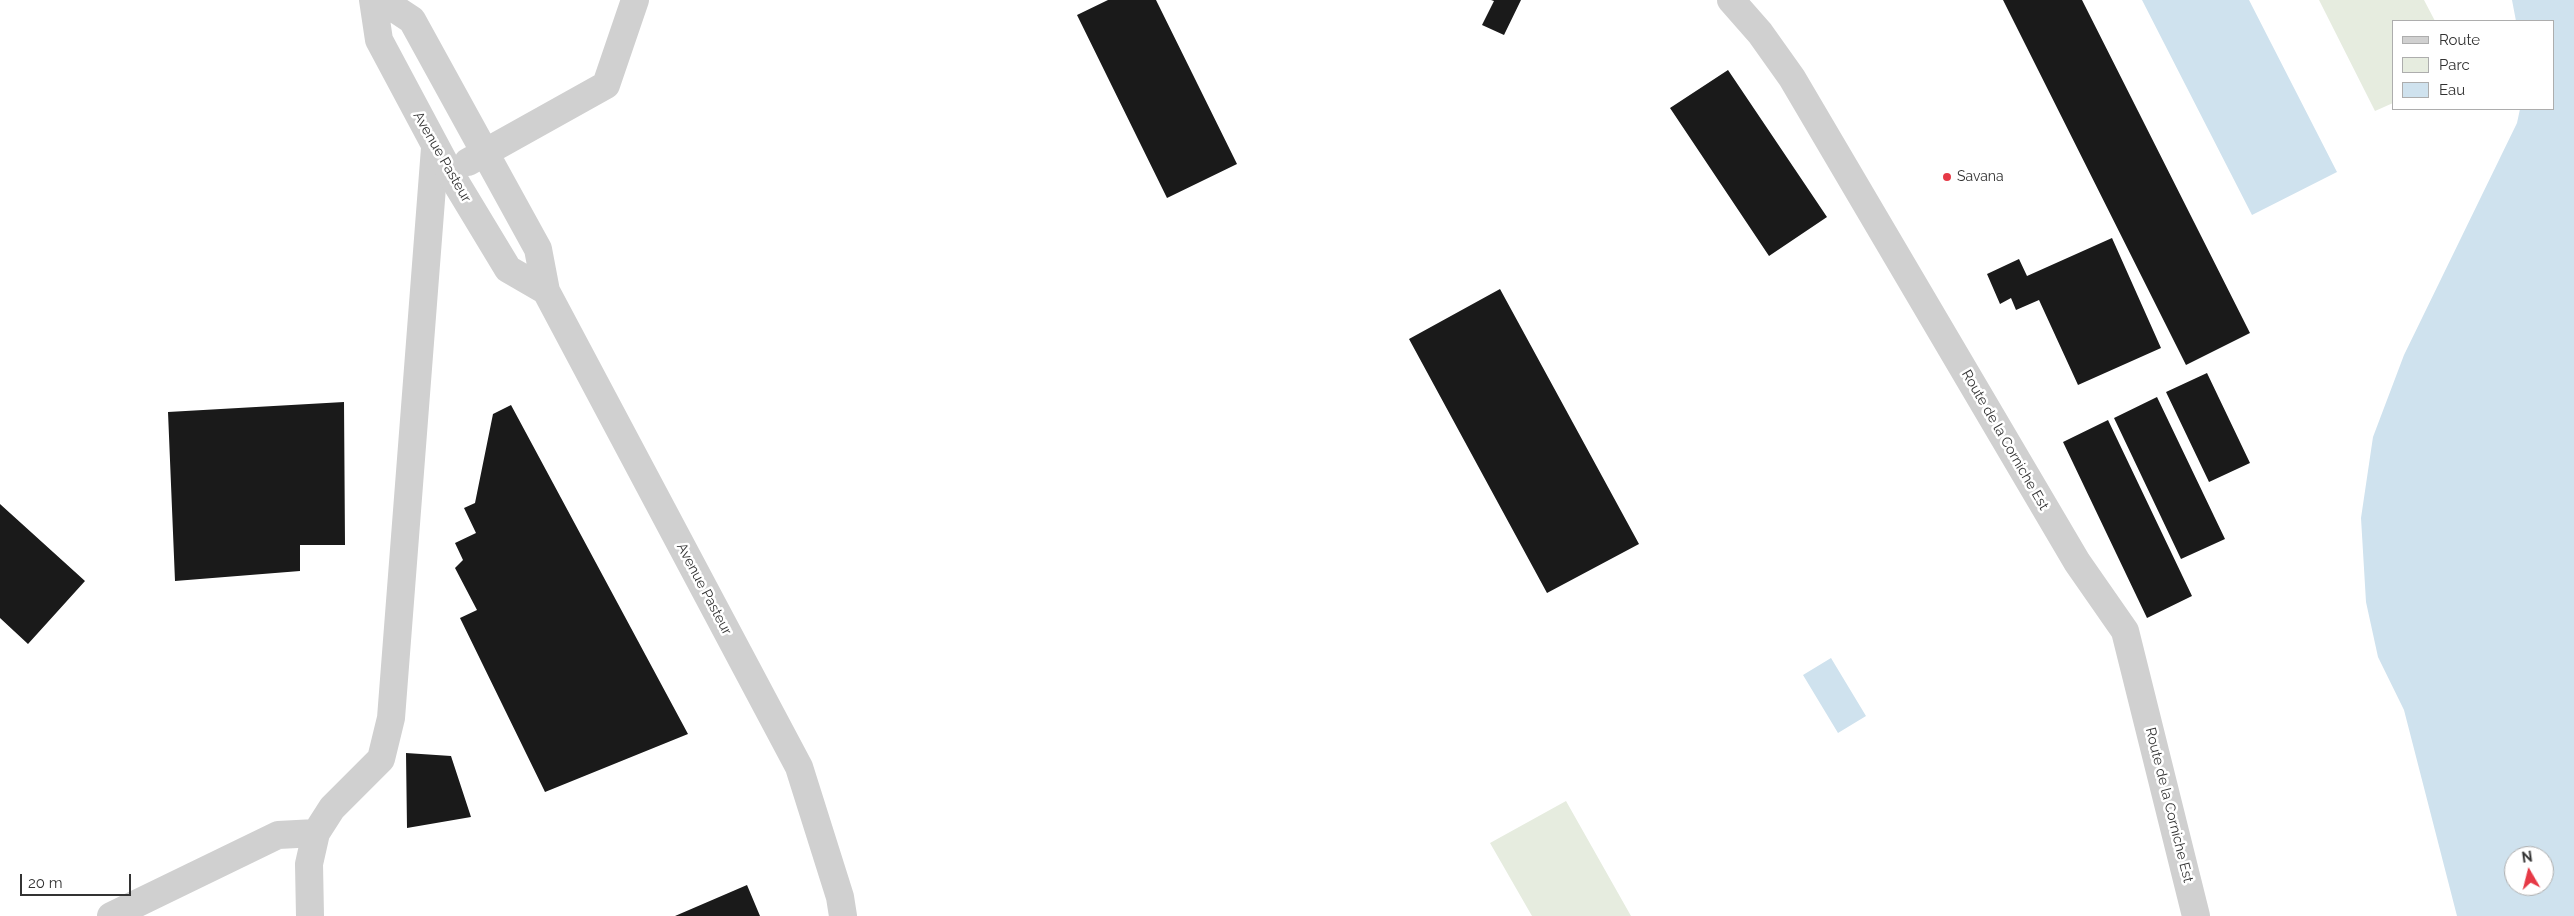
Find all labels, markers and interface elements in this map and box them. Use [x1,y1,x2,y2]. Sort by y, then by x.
legend [2392,20,2554,110]
text: Route [2439,31,2480,49]
text: Parc [2439,56,2470,74]
text: Eau [2439,81,2465,99]
street label: Avenue Pasteur [409,109,475,205]
place label: Savana [1957,169,2004,185]
marker: Savana [1941,171,1953,183]
street label: Route de la Corniche Est [1958,367,2052,513]
street label: Avenue Pasteur [673,540,735,638]
street label: Route de la Corniche Est [2142,726,2196,884]
north arrow [2504,846,2554,896]
text: N [2521,848,2533,866]
scale bar [22,864,134,896]
text: 20 m [28,874,63,892]

